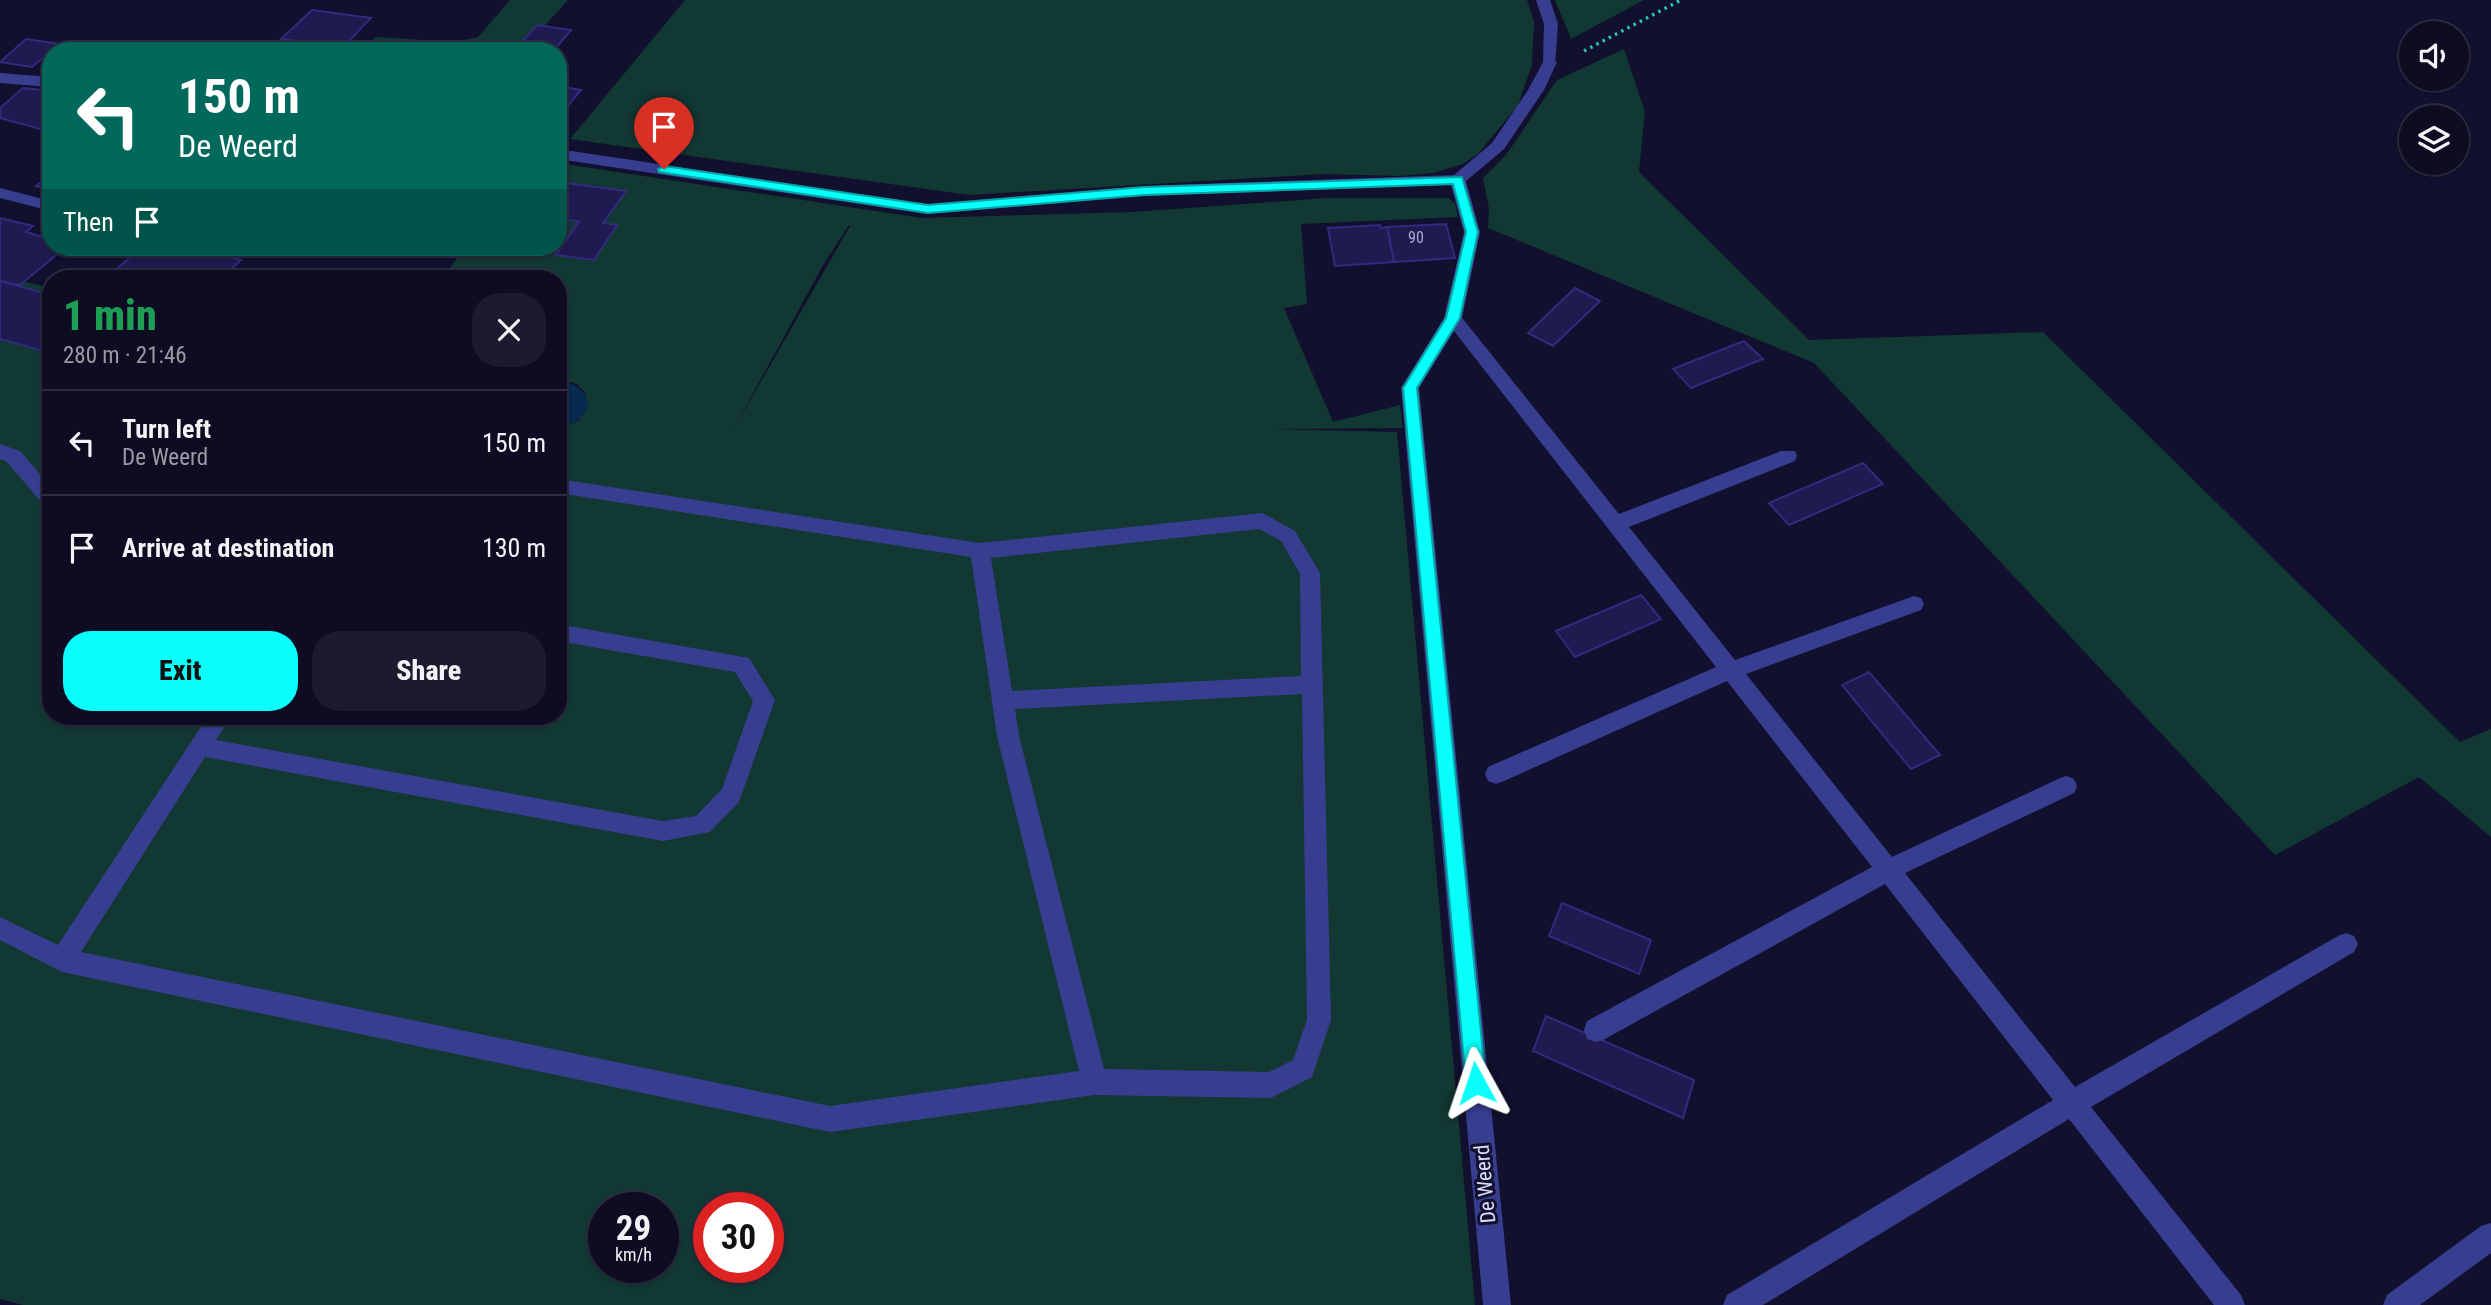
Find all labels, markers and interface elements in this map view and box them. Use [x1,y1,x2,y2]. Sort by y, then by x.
map controls [2399,21,2469,175]
button: sound [2399,21,2469,91]
text: 150 m [178,68,300,125]
icon: left [63,70,154,161]
pin [634,97,694,169]
button: layers [2399,105,2469,175]
icon: arrive [645,108,683,146]
text: De Weerd [178,127,298,165]
icon: arrive [128,203,166,241]
text: Then [63,207,114,237]
house number: 90 [1408,228,1424,247]
text: 1 min [63,291,157,340]
button: close [472,293,546,367]
text: 280 m · 21:46 [63,342,187,369]
text: Turn left [122,414,211,444]
icon: left [63,424,101,462]
text: 150 m [482,428,546,458]
text: De Weerd [122,444,208,471]
icon: arrive [63,529,101,567]
text: Arrive at destination [122,533,334,563]
text: 130 m [482,533,546,563]
button: Exit [63,631,298,711]
button: Share [312,631,546,711]
position arrow [1439,1046,1513,1120]
street label: De Weerd [1470,1144,1500,1224]
speed limit sign: 30 [693,1192,784,1283]
text: 29 [616,1208,651,1249]
text: km/h [615,1244,652,1265]

